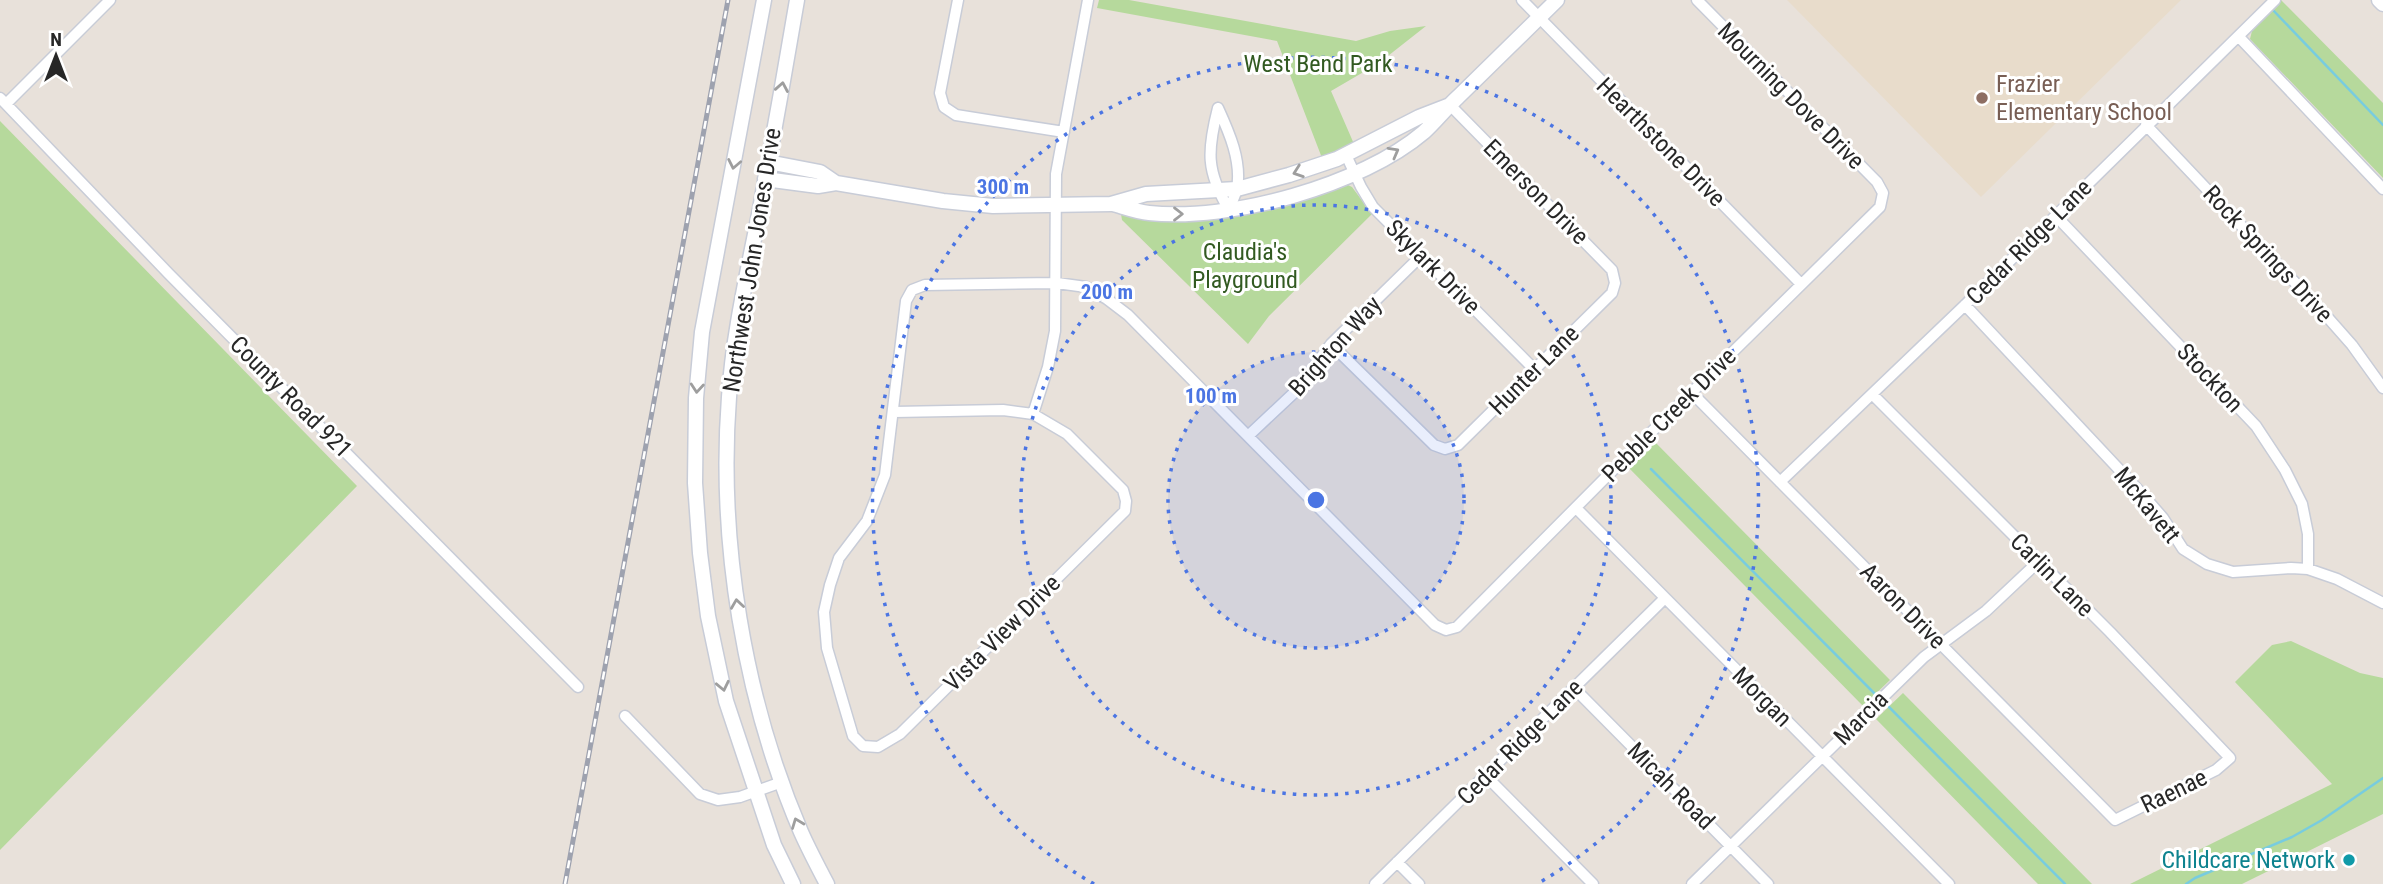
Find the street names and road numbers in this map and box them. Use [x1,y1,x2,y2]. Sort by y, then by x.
street label: Mourning Dove Drive [1712,17,1870,175]
street label: Hearthstone Drive [1591,72,1731,212]
street label: Northwest John Jones Drive [717,126,787,394]
street label: Emerson Drive [1478,134,1594,250]
street label: Cedar Ridge Lane [1961,174,2097,310]
street label: Rock Springs Drive [2197,180,2339,328]
street label: Skylark Drive [1380,214,1486,320]
street label: Brighton Way [1283,290,1387,402]
street label: Hunter Lane [1483,319,1585,421]
street label: County Road 921 [224,330,358,464]
street label: Stockton [2171,338,2249,418]
street label: Pebble Creek Drive [1596,342,1742,488]
street label: McKavett [2108,462,2186,548]
street label: Carlin Lane [2004,527,2100,623]
street label: Aaron Drive [1854,557,1952,655]
street label: Vista View Drive [938,569,1066,697]
street label: Morgan [1727,662,1797,732]
street label: Cedar Ridge Lane [1452,674,1588,810]
street label: Marcia [1828,685,1894,751]
street label: Micah Road [1622,737,1720,835]
street label: Raenae [2136,763,2212,819]

